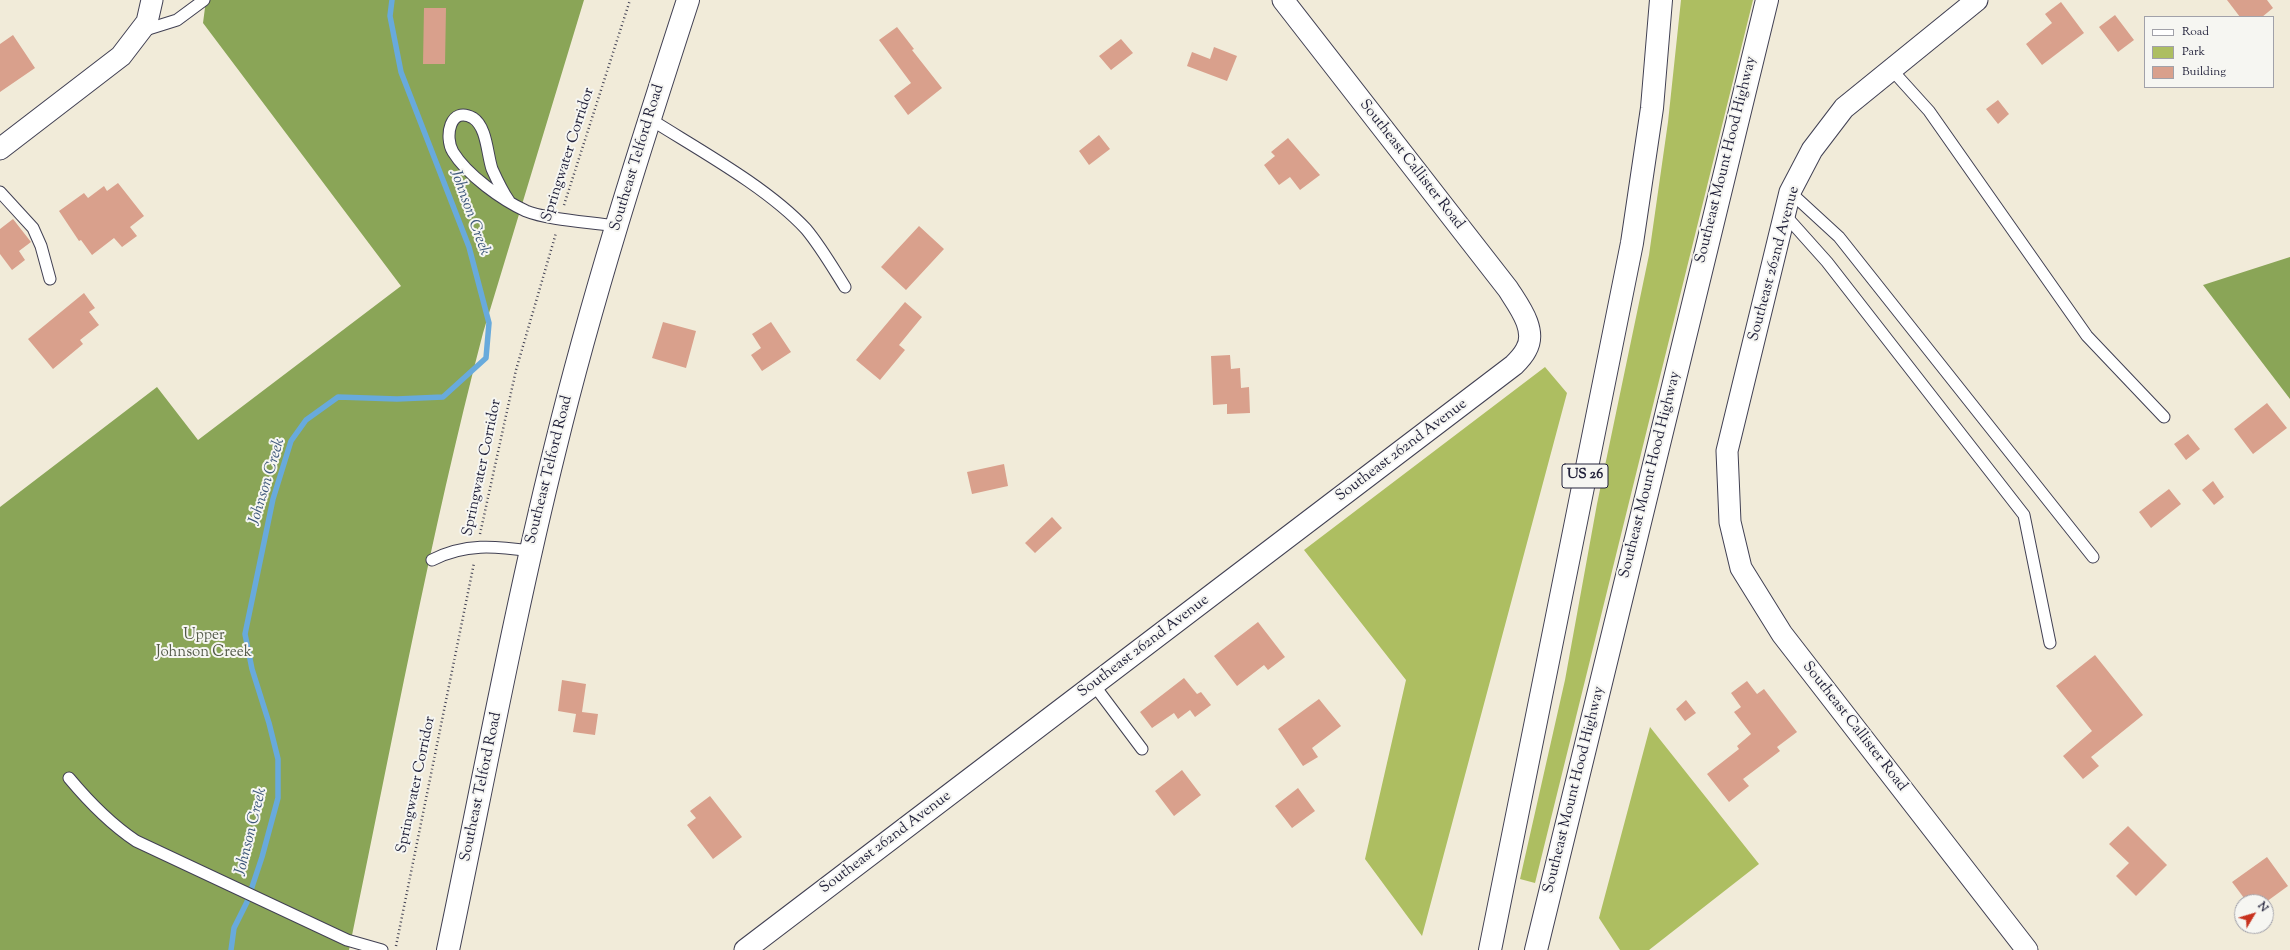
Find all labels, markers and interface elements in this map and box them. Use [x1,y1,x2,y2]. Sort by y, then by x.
legend [2144,16,2274,88]
text: Road [2182,23,2209,41]
text: Park [2182,43,2205,61]
street label: Southeast Mount Hood Highway [1693,55,1761,265]
text: Building [2182,63,2226,81]
street label: Southeast Telford Road [607,83,669,233]
street label: Springwater Corridor [539,86,599,224]
street label: Southeast Callister Road [1355,97,1467,233]
water label: Johnson Creek [445,168,493,258]
street label: Southeast 262nd Avenue [1746,185,1804,343]
street label: Southeast Mount Hood Highway [1617,370,1685,580]
street label: Southeast Telford Road [523,394,577,546]
street label: Southeast 262nd Avenue [1333,396,1471,506]
street label: Springwater Corridor [460,398,506,538]
water label: Johnson Creek [246,436,290,528]
road number: US 26 [1562,464,1608,488]
street label: Southeast 262nd Avenue [1075,592,1213,702]
park label: Upper Johnson Creek [156,627,252,662]
street label: Southeast Callister Road [1798,659,1910,795]
street label: Southeast Mount Hood Highway [1541,685,1609,895]
street label: Southeast Telford Road [457,711,507,863]
street label: Springwater Corridor [394,715,440,855]
water label: Johnson Creek [232,786,272,878]
street label: Southeast 262nd Avenue [817,788,955,898]
north arrow [2234,894,2274,934]
text: N [2254,899,2272,916]

